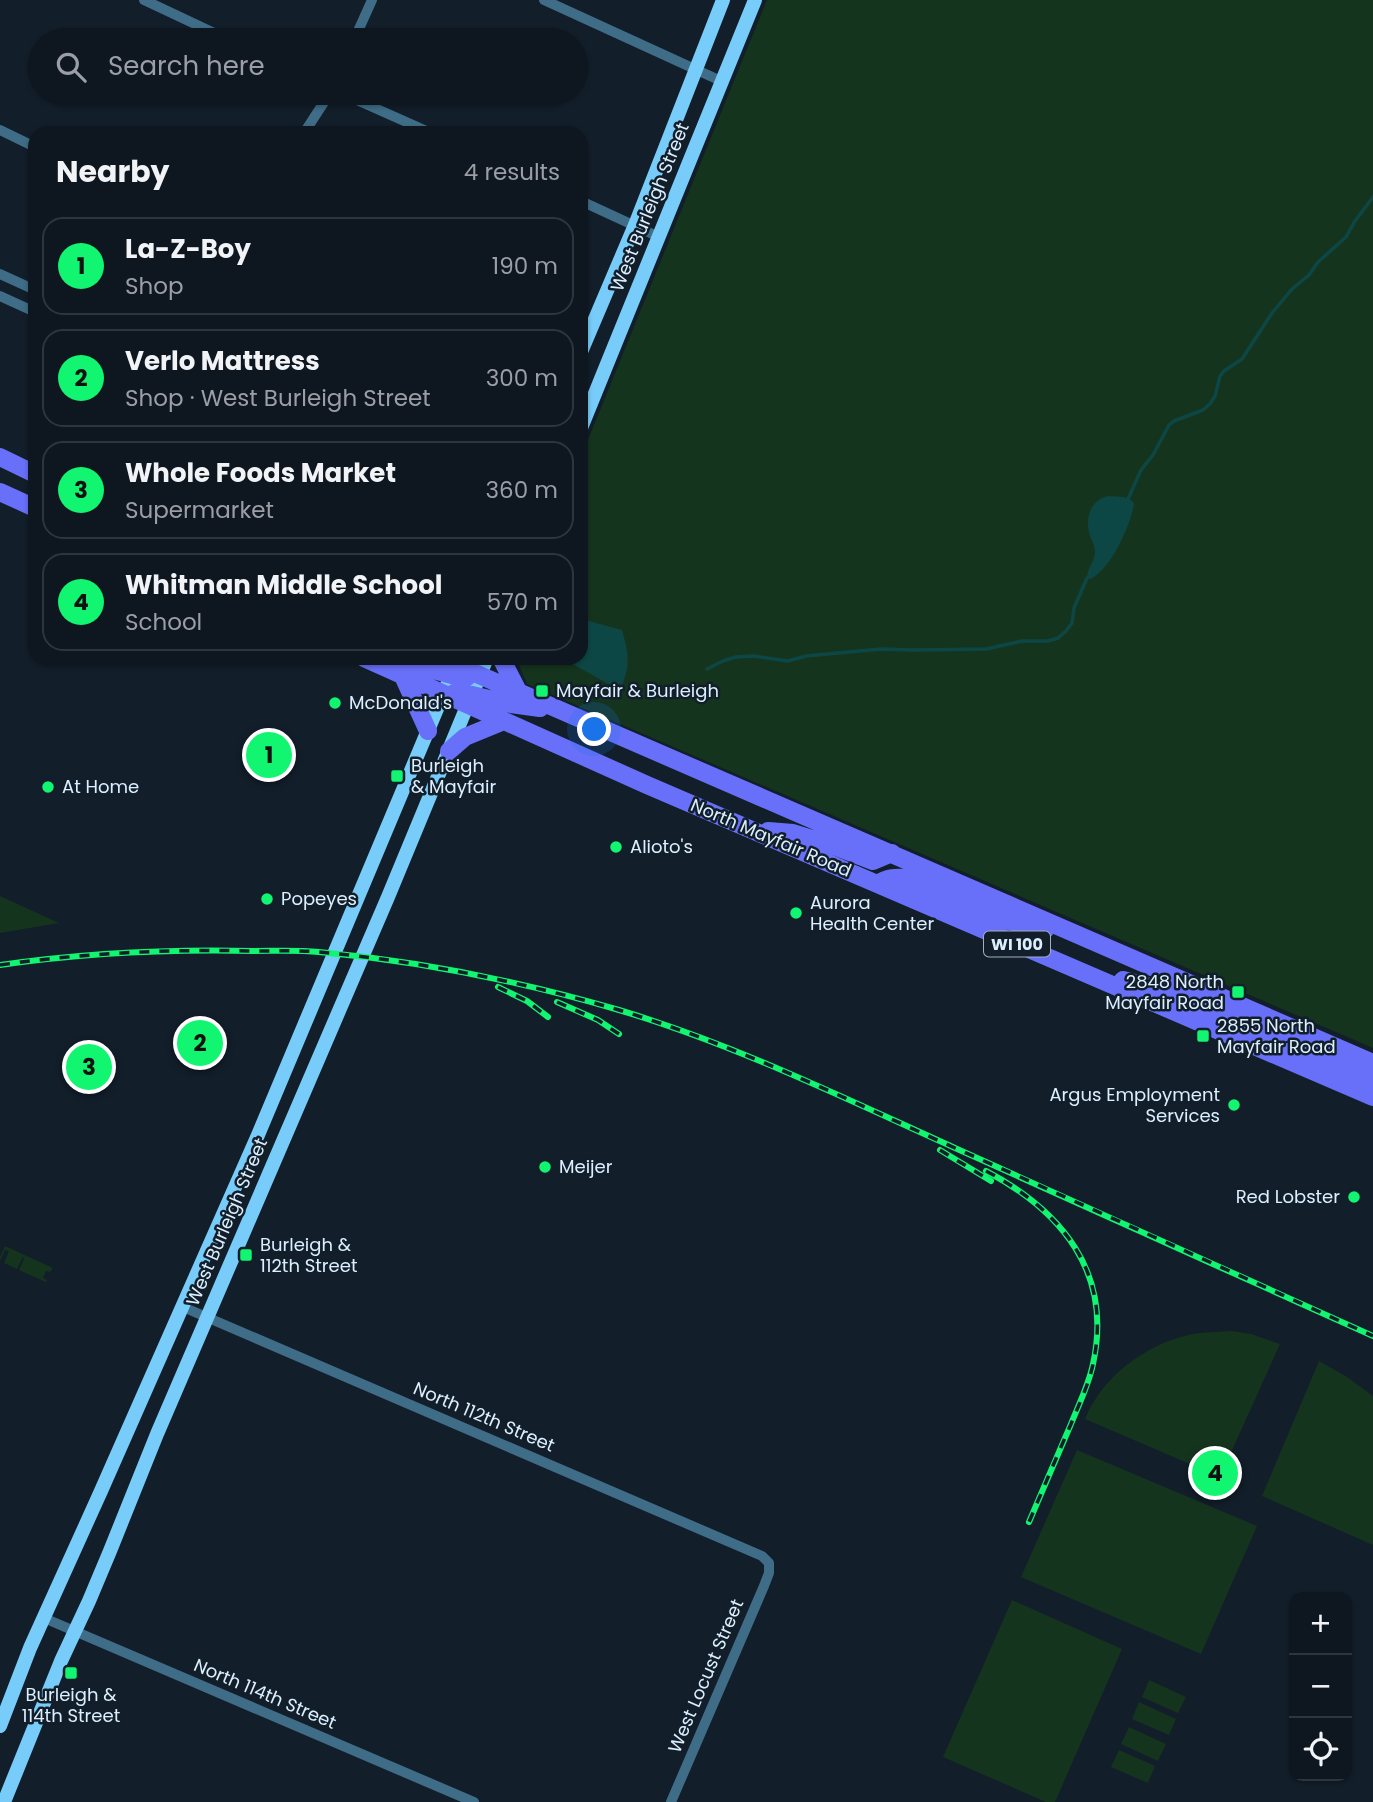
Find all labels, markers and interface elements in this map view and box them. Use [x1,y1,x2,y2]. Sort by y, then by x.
search box [28,28,588,105]
icon: search [52,48,90,86]
text: Search here [108,48,265,84]
street label: West Burleigh Street [604,119,695,295]
text: Nearby [56,150,170,193]
text: 4 results [464,156,560,188]
text: La-Z-Boy [125,231,251,267]
text: 1 [77,250,85,282]
text: 190 m [492,250,558,282]
text: Shop [125,270,184,302]
text: Verlo Mattress [125,343,320,379]
text: 2 [74,362,88,394]
text: 300 m [486,362,558,394]
text: Shop · West Burleigh Street [125,382,431,414]
text: Whole Foods Market [125,455,396,491]
text: 3 [74,474,88,506]
text: 360 m [486,474,558,506]
text: Supermarket [125,494,274,526]
text: Whitman Middle School [125,567,442,603]
text: 4 [73,586,89,618]
text: 570 m [487,586,558,618]
text: School [125,606,202,638]
place label: Mayfair & Burleigh [556,678,719,703]
marker: Mayfair & Burleigh [534,683,550,699]
place label: McDonald's [349,690,452,715]
marker: McDonald's [327,695,343,711]
your location [577,712,611,746]
pin: 1 [246,729,292,781]
place label: Burleigh & Mayfair [411,753,496,799]
marker: Burleigh & Mayfair [389,768,405,784]
place label: At Home [62,774,139,799]
marker: At Home [40,779,56,795]
street label: North Mayfair Road [687,792,855,883]
place label: Alioto's [630,834,693,859]
marker: Alioto's [608,839,624,855]
place label: Popeyes [281,886,357,911]
place label: Aurora Health Center [810,890,934,936]
marker: Popeyes [259,891,275,907]
marker: Aurora Health Center [788,905,804,921]
road number: WI 100 [984,932,1050,956]
place label: 2848 North Mayfair Road [1105,969,1224,1015]
marker: 2848 North Mayfair Road [1230,984,1246,1000]
place label: 2855 North Mayfair Road [1217,1013,1336,1059]
pin: 2 [177,1017,223,1069]
marker: 2855 North Mayfair Road [1195,1028,1211,1044]
pin: 3 [66,1041,112,1093]
place label: Argus Employment Services [1049,1082,1220,1128]
marker: Argus Employment Services [1226,1097,1242,1113]
street label: West Burleigh Street [180,1134,273,1310]
place label: Meijer [559,1154,613,1179]
marker: Meijer [537,1159,553,1175]
place label: Red Lobster [1236,1184,1340,1209]
marker: Red Lobster [1346,1189,1362,1205]
place label: Burleigh & 112th Street [260,1232,357,1278]
marker: Burleigh & 112th Street [238,1247,254,1263]
street label: North 112th Street [410,1375,559,1458]
pin: 4 [1192,1447,1238,1499]
map controls [1289,1592,1352,1781]
button: + [1289,1592,1352,1655]
street label: West Locust Street [662,1595,749,1756]
street label: North 114th Street [190,1652,340,1735]
button: − [1289,1655,1352,1718]
marker: Burleigh & 114th Street [63,1665,79,1681]
place label: Burleigh & 114th Street [22,1682,120,1728]
button: locate [1289,1718,1352,1781]

